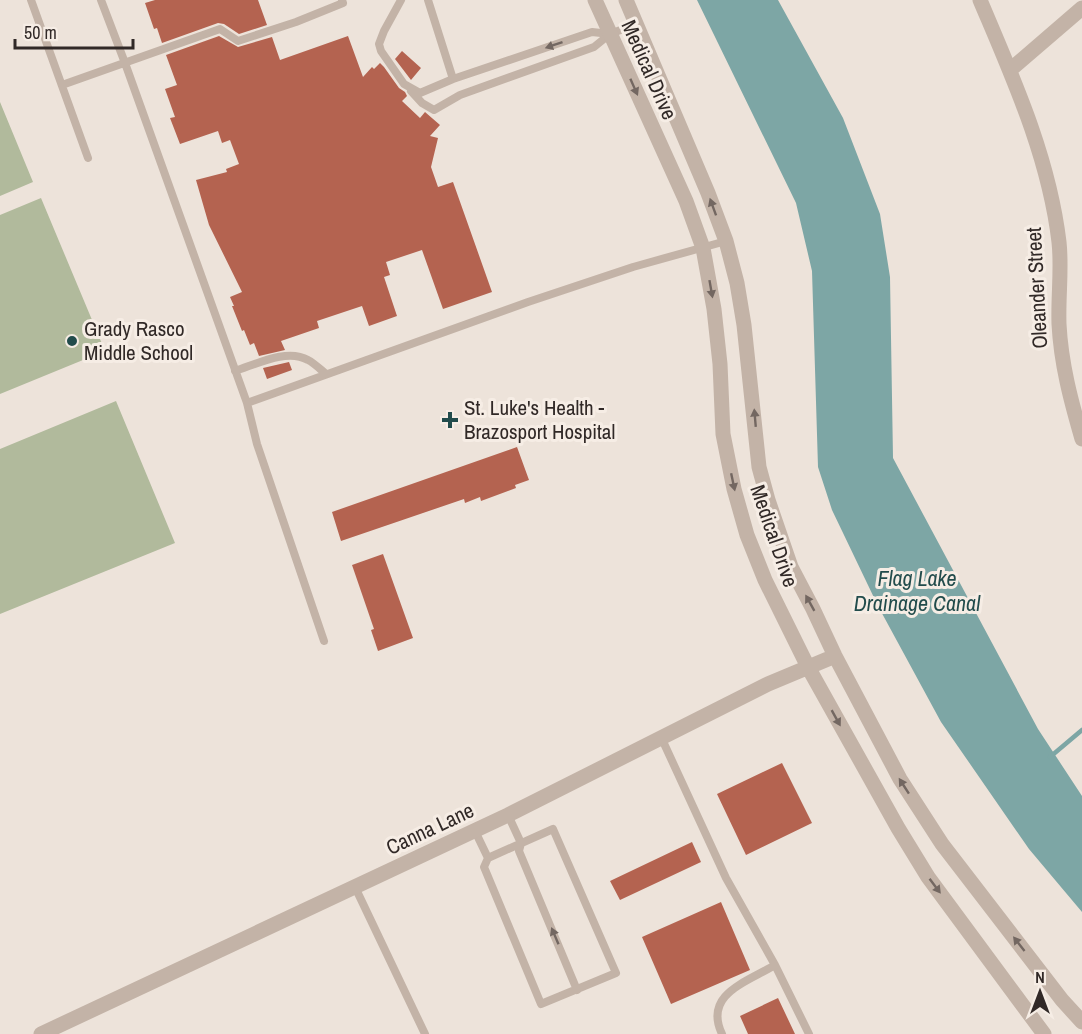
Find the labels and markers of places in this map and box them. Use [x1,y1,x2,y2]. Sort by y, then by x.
place label: Grady Rasco Middle School [84,314,193,367]
marker: Grady Rasco Middle School [65,334,79,348]
place label: St. Luke's Health - Brazosport Hospital [464,393,615,446]
marker: St. Luke's Health - Brazosport Hospital [441,411,459,429]

